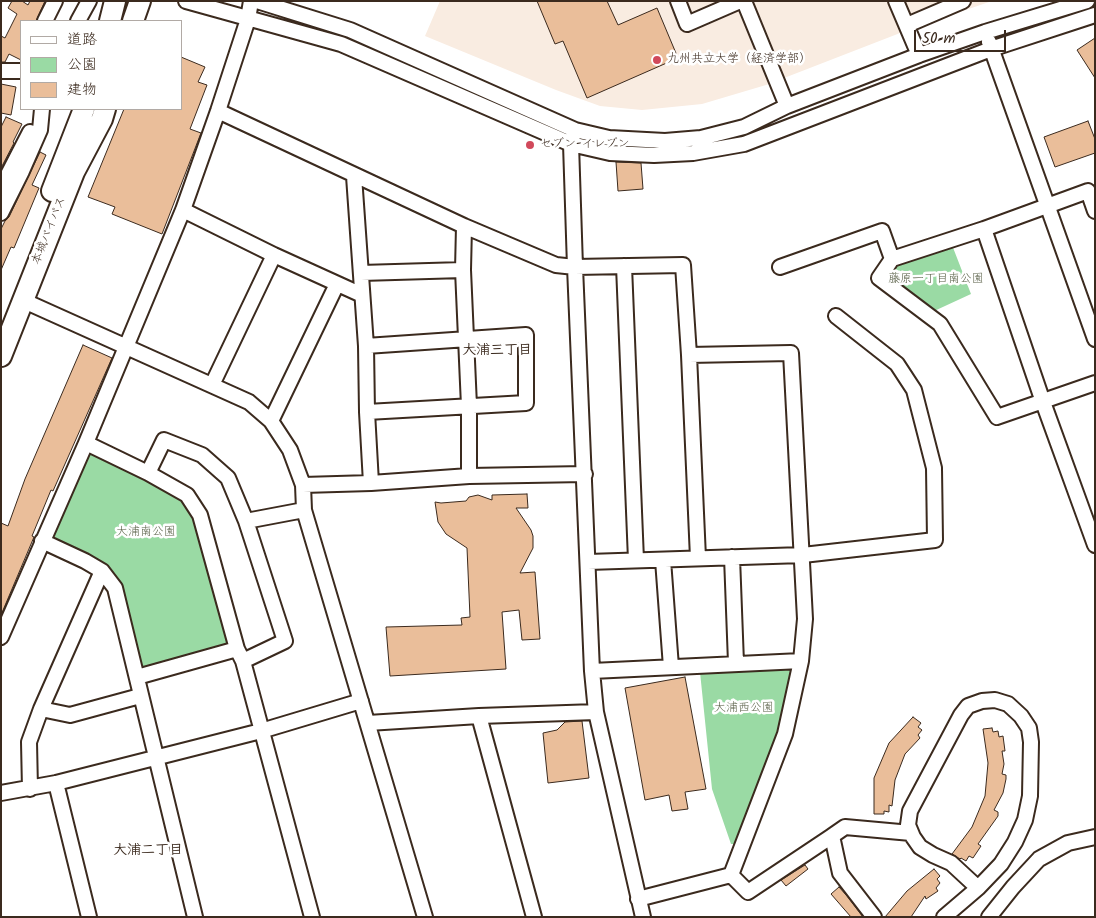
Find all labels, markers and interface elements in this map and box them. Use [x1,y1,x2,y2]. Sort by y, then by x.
legend [20,20,182,110]
scale bar [916,20,1008,52]
text: 50 m [922,27,956,51]
text: 道路 [67,28,97,52]
text: 公園 [67,53,97,77]
place label: 九州共立大学（経済学部） [667,53,811,67]
marker: 九州共立大学（経済学部） [651,54,663,66]
text: 建物 [67,78,97,102]
place label: セブン-イレブン [540,138,630,152]
marker: セブン-イレブン [524,139,536,151]
street label: 本城バイパス [30,195,70,267]
park label: 藤原一丁目南公園 [888,273,984,287]
district label: 大浦三丁目 [462,344,532,360]
park label: 大浦南公園 [116,526,176,540]
park label: 大浦西公園 [714,702,774,716]
district label: 大浦二丁目 [113,844,183,860]

